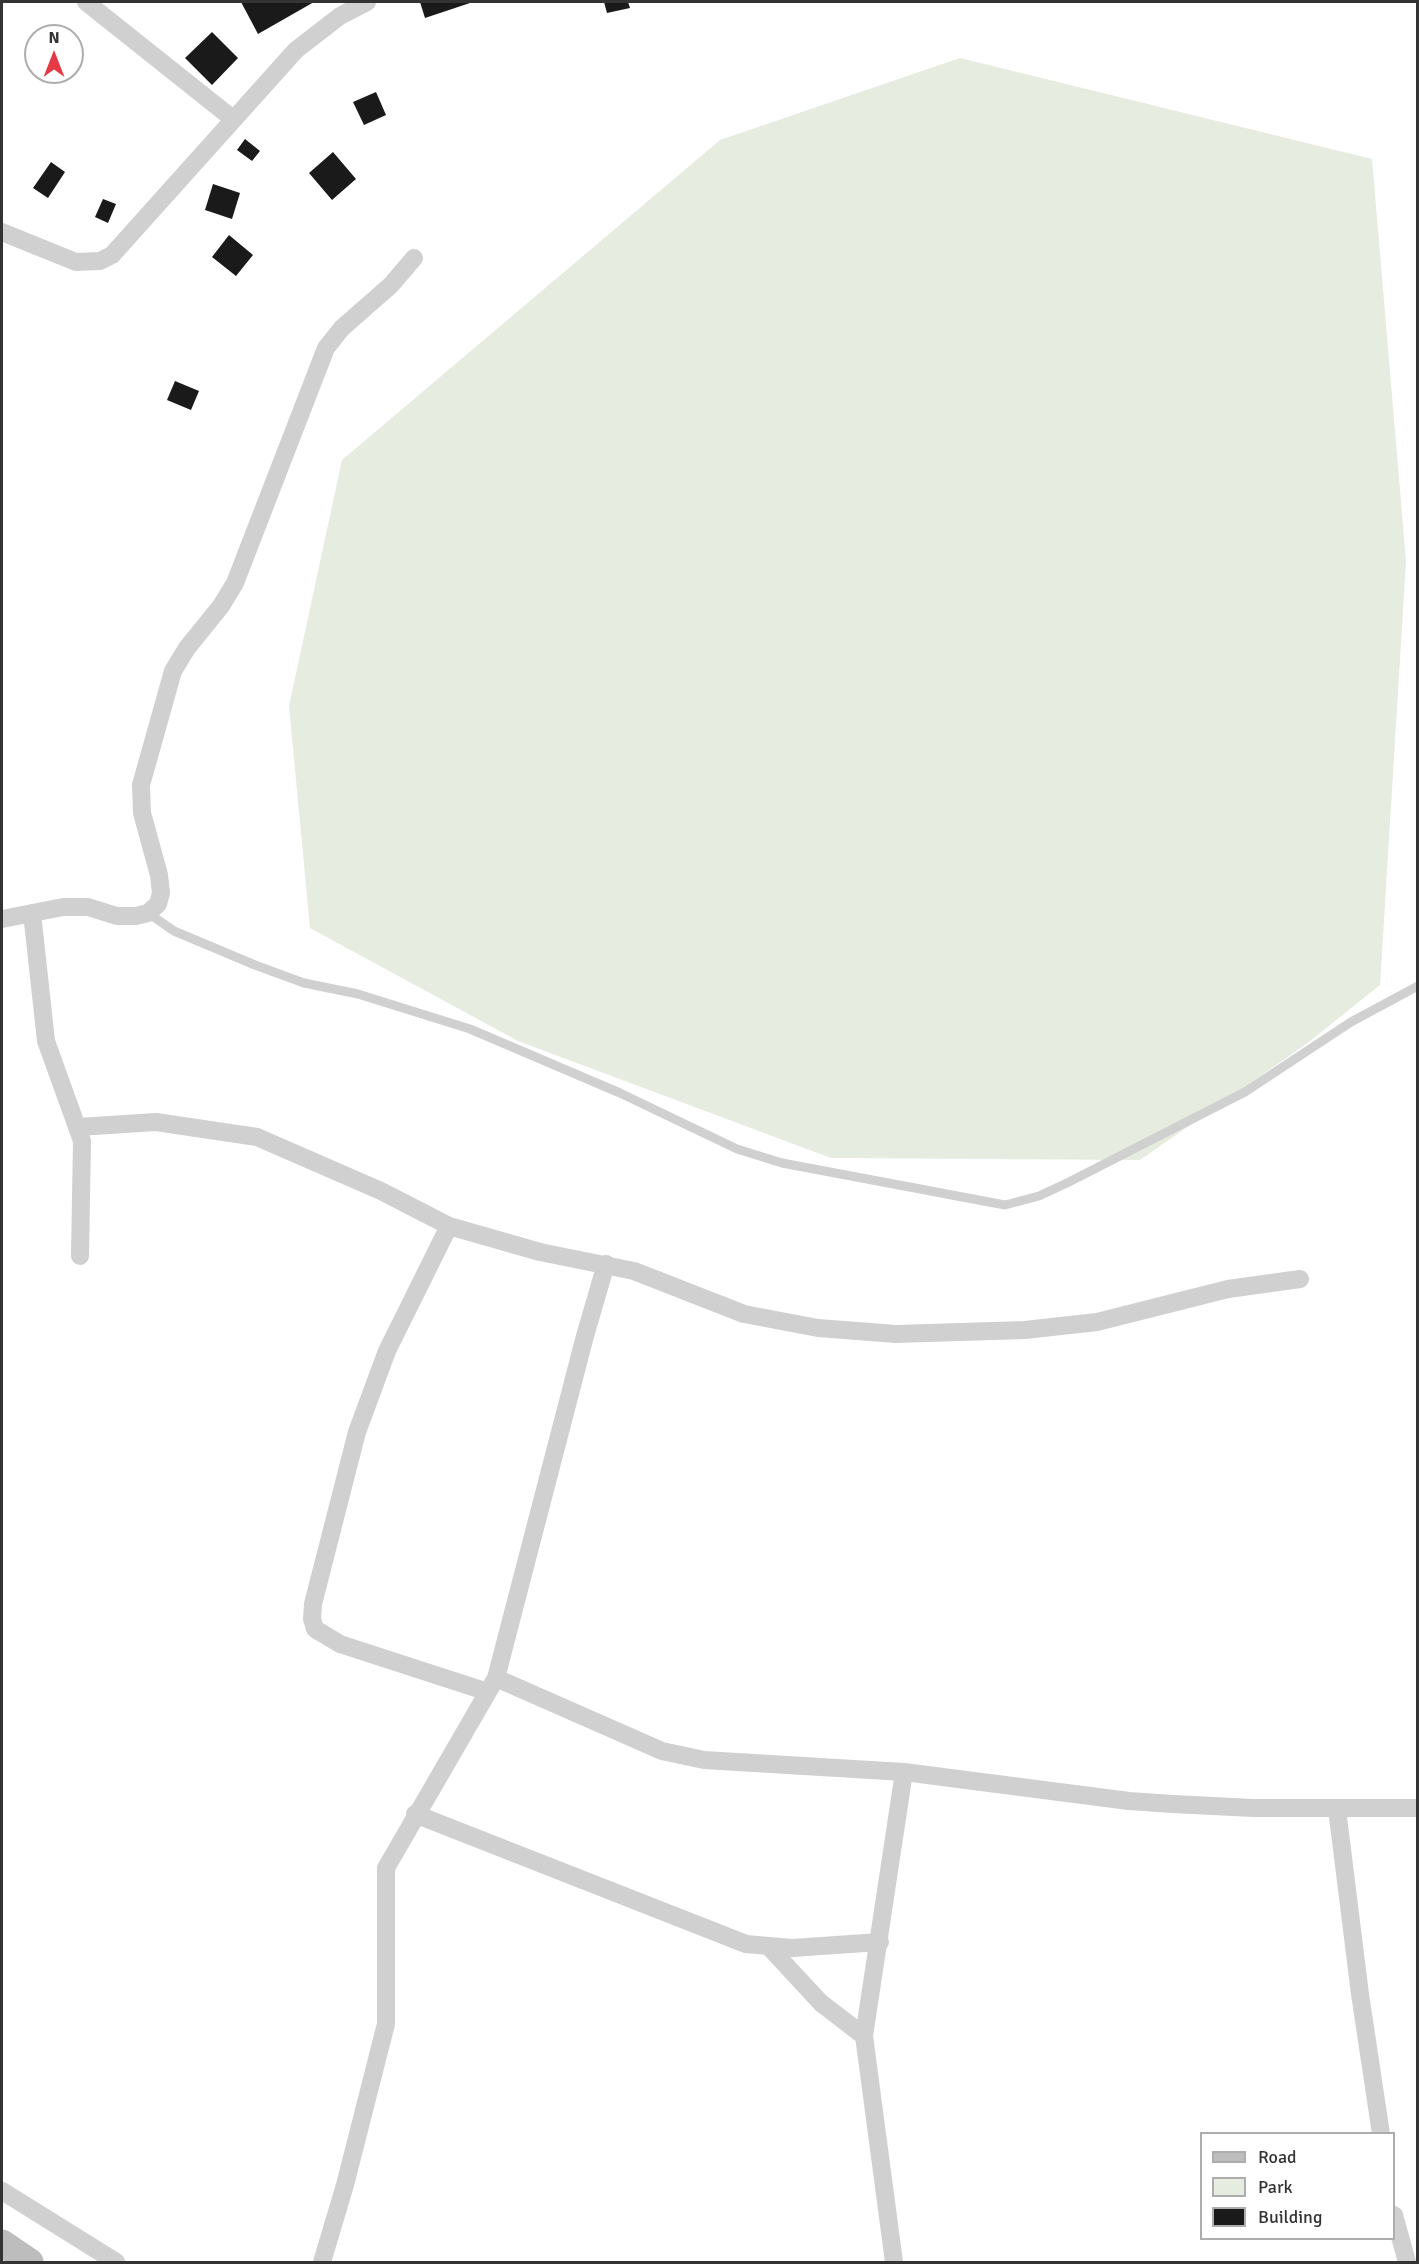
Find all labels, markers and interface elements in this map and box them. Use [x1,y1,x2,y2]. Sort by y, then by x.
north arrow [24,24,84,84]
text: N [48,28,60,48]
legend [1200,2132,1395,2240]
text: Road [1258,2146,1297,2168]
text: Park [1258,2176,1293,2198]
text: Building [1258,2206,1322,2228]

